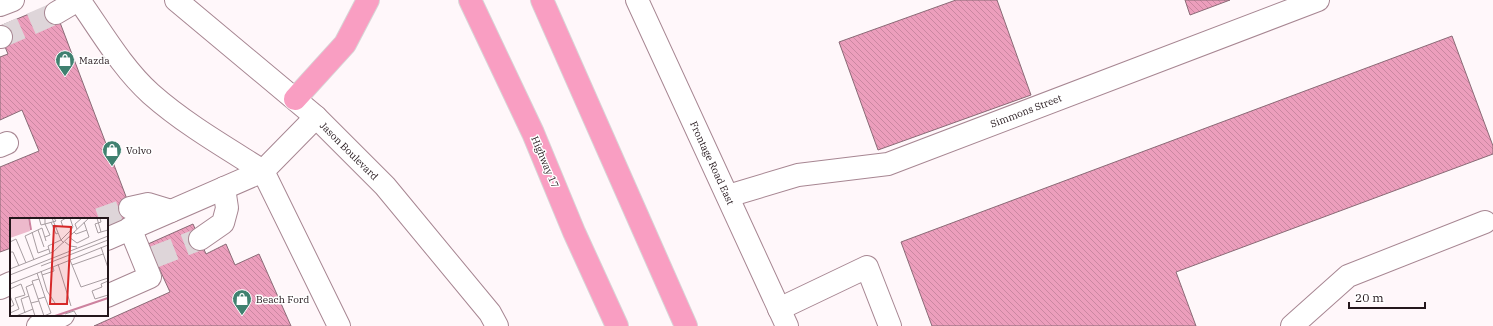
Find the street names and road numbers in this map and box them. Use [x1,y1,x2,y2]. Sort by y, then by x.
street label: Simmons Street [988,91,1064,131]
street label: Jason Boulevard [317,119,381,183]
street label: Frontage Road East [687,119,737,207]
street label: Highway 17 [528,134,562,190]

